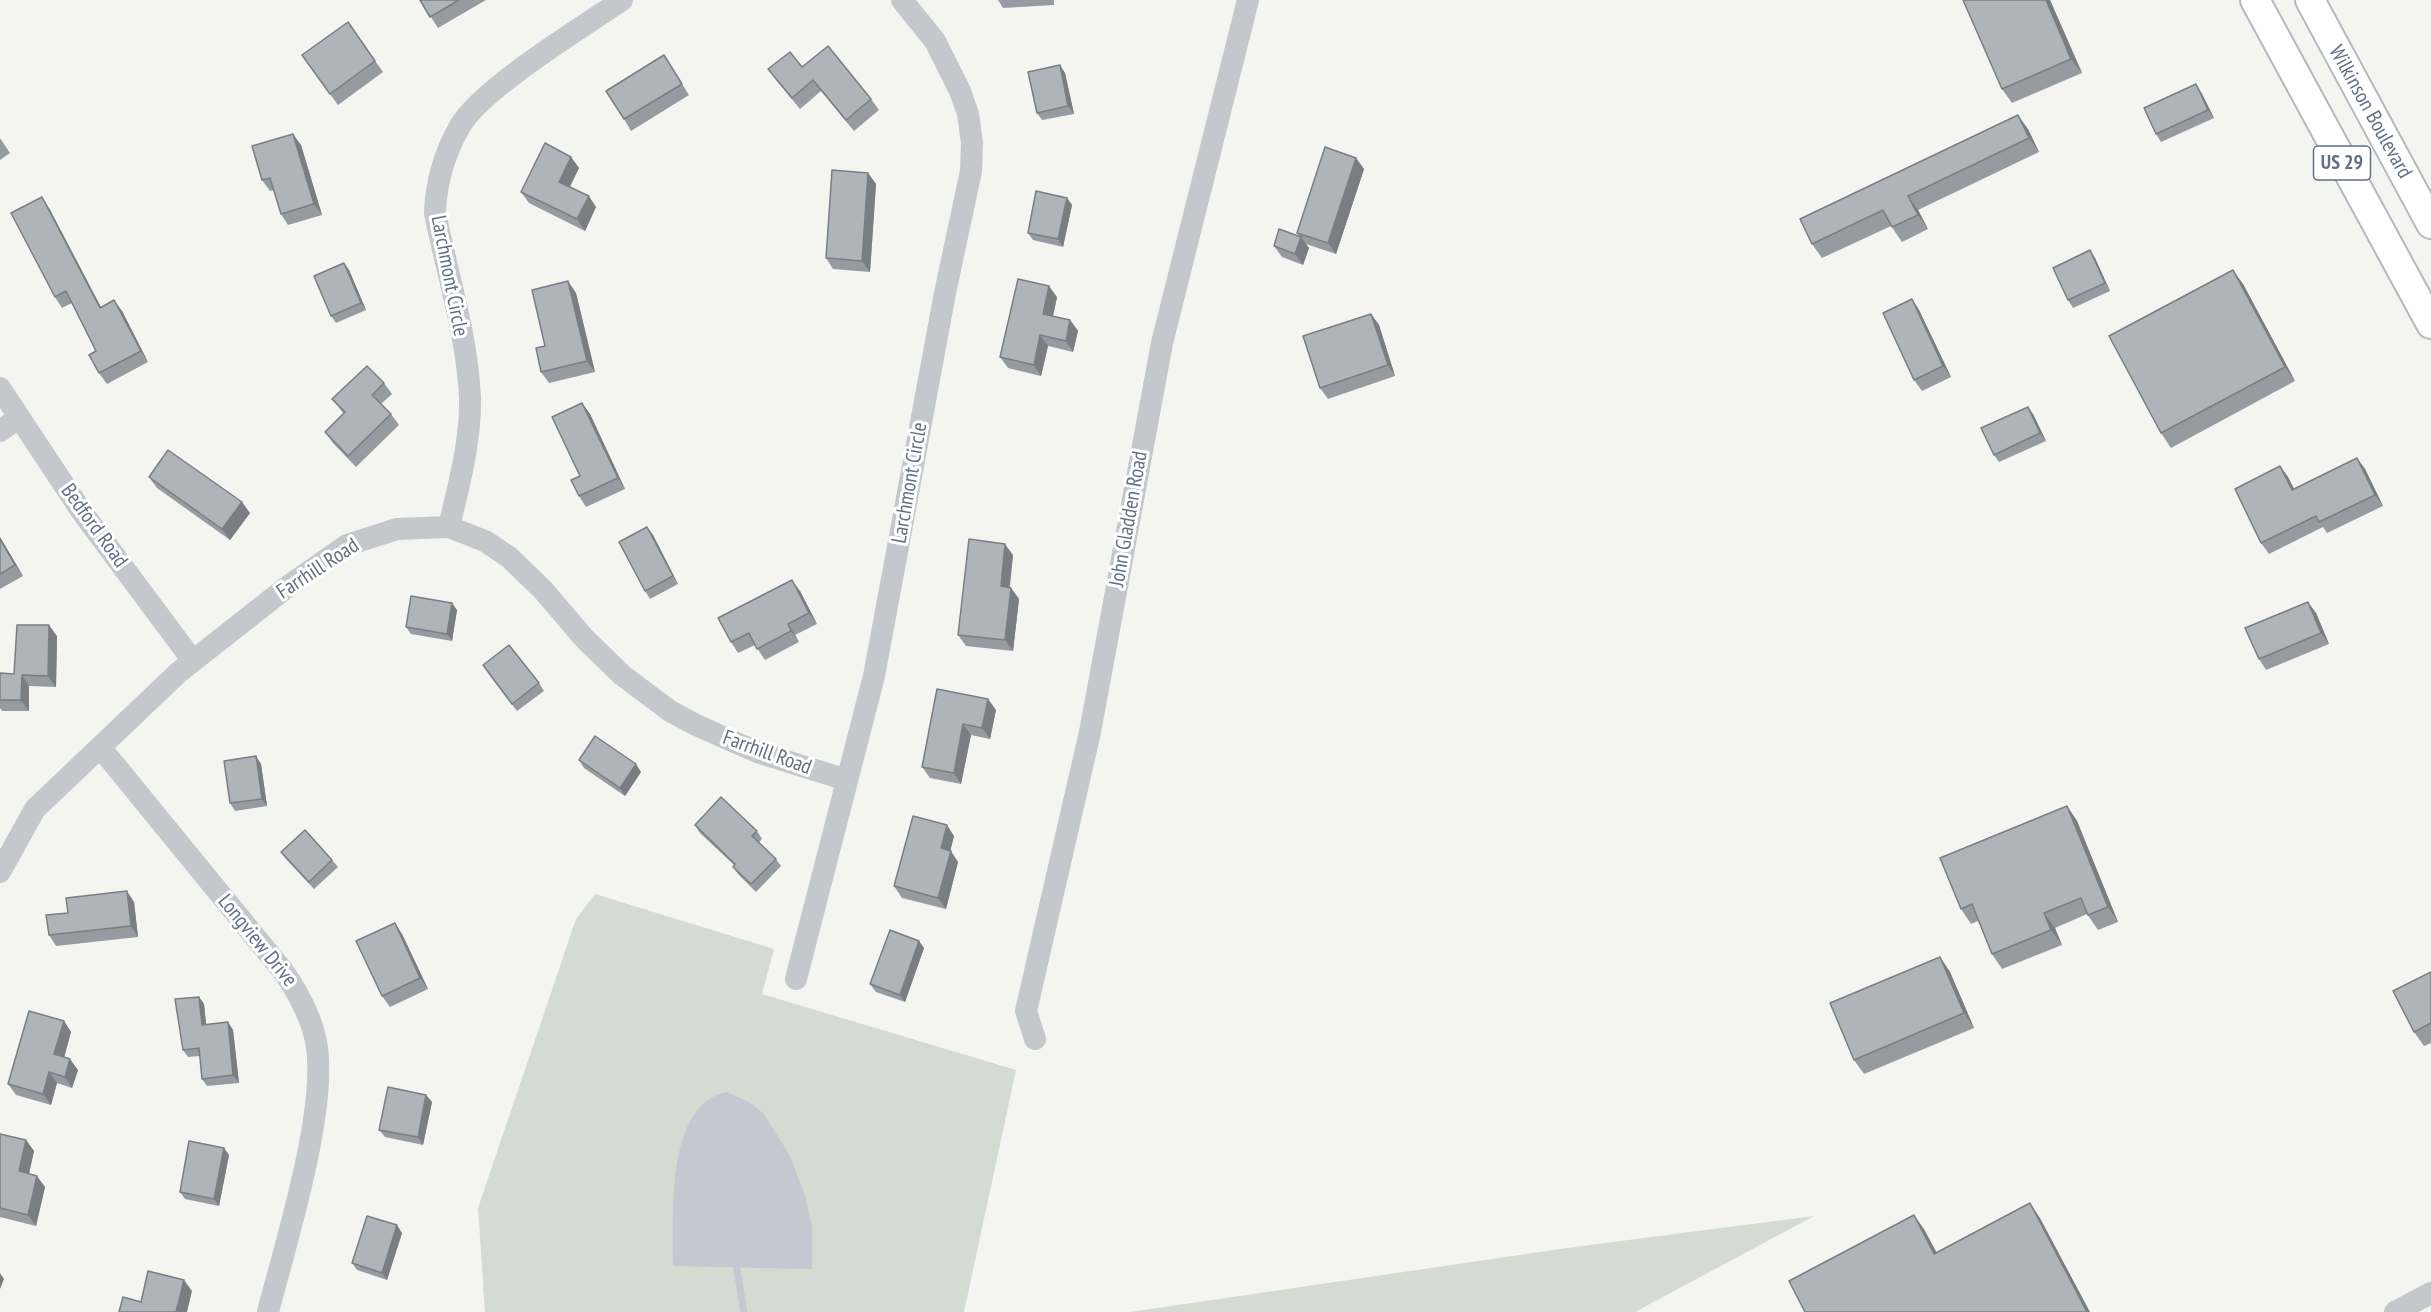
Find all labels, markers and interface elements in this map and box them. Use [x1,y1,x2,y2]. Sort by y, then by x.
street label: Wilkinson Boulevard [2323,41,2417,183]
road number: US 29 [2314,146,2370,180]
street label: Larchmont Circle [425,213,473,339]
street label: Larchmont Circle [887,421,933,545]
street label: John Gladden Road [1105,449,1153,589]
street label: Bedford Road [55,479,133,573]
street label: Farrhill Road [272,533,364,605]
street label: Farrhill Road [719,725,815,781]
street label: Longview Drive [212,890,302,992]

